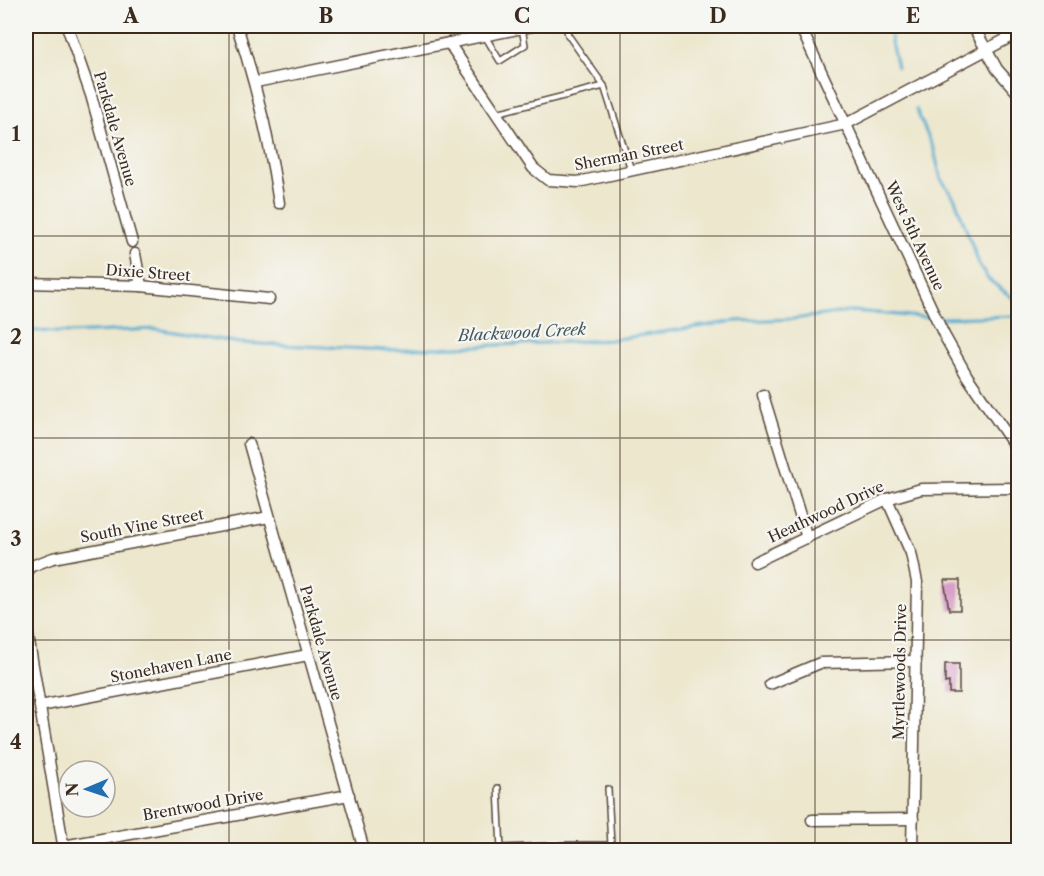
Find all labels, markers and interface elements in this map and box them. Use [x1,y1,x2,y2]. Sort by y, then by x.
text: A [122,4,139,28]
text: B [319,4,334,28]
text: C [514,4,530,28]
text: D [709,4,727,28]
text: E [906,4,920,28]
street label: Parkdale Avenue [90,69,141,188]
text: 1 [12,122,21,146]
street label: Sherman Street [573,134,686,174]
street label: West 5th Avenue [881,177,949,294]
street label: Dixie Street [105,260,192,285]
water label: Blackwood Creek [455,319,587,345]
text: 2 [10,325,22,349]
street label: Heathwood Drive [765,476,887,547]
street label: South Vine Street [79,504,206,547]
text: 3 [10,527,22,551]
street label: Parkdale Avenue [296,583,347,702]
street label: Myrtlewoods Drive [889,604,910,740]
street label: Stonehaven Lane [109,644,233,687]
text: 4 [10,730,22,754]
north arrow [57,759,117,819]
text: N [62,782,82,797]
street label: Brentwood Drive [141,785,265,824]

